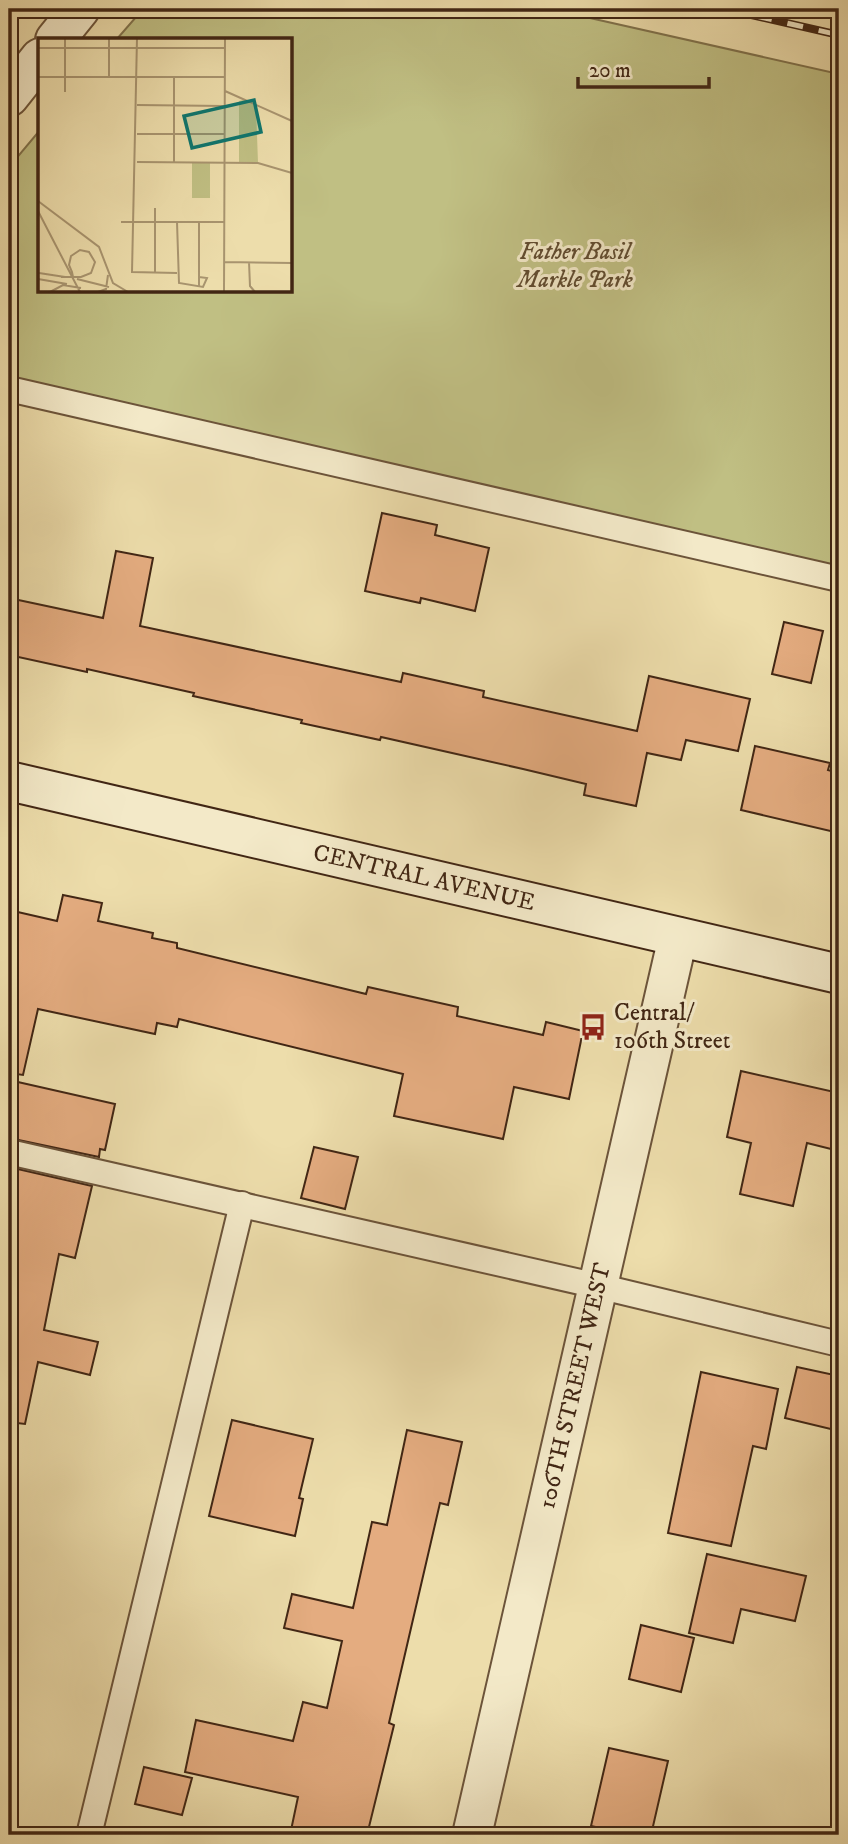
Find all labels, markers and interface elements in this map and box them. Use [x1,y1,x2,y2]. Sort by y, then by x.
inset map [38,38,292,292]
scale bar [578,46,710,90]
text: 20 m [589,58,631,84]
park label: Father Basil Markle Park [515,237,633,295]
street label: CENTRAL AVENUE [310,838,538,918]
place label: Central/ 106th Street [614,998,731,1056]
bus stop icon: Central/ 106th Street [578,1012,608,1042]
street label: 106TH STREET WEST [532,1260,618,1512]

